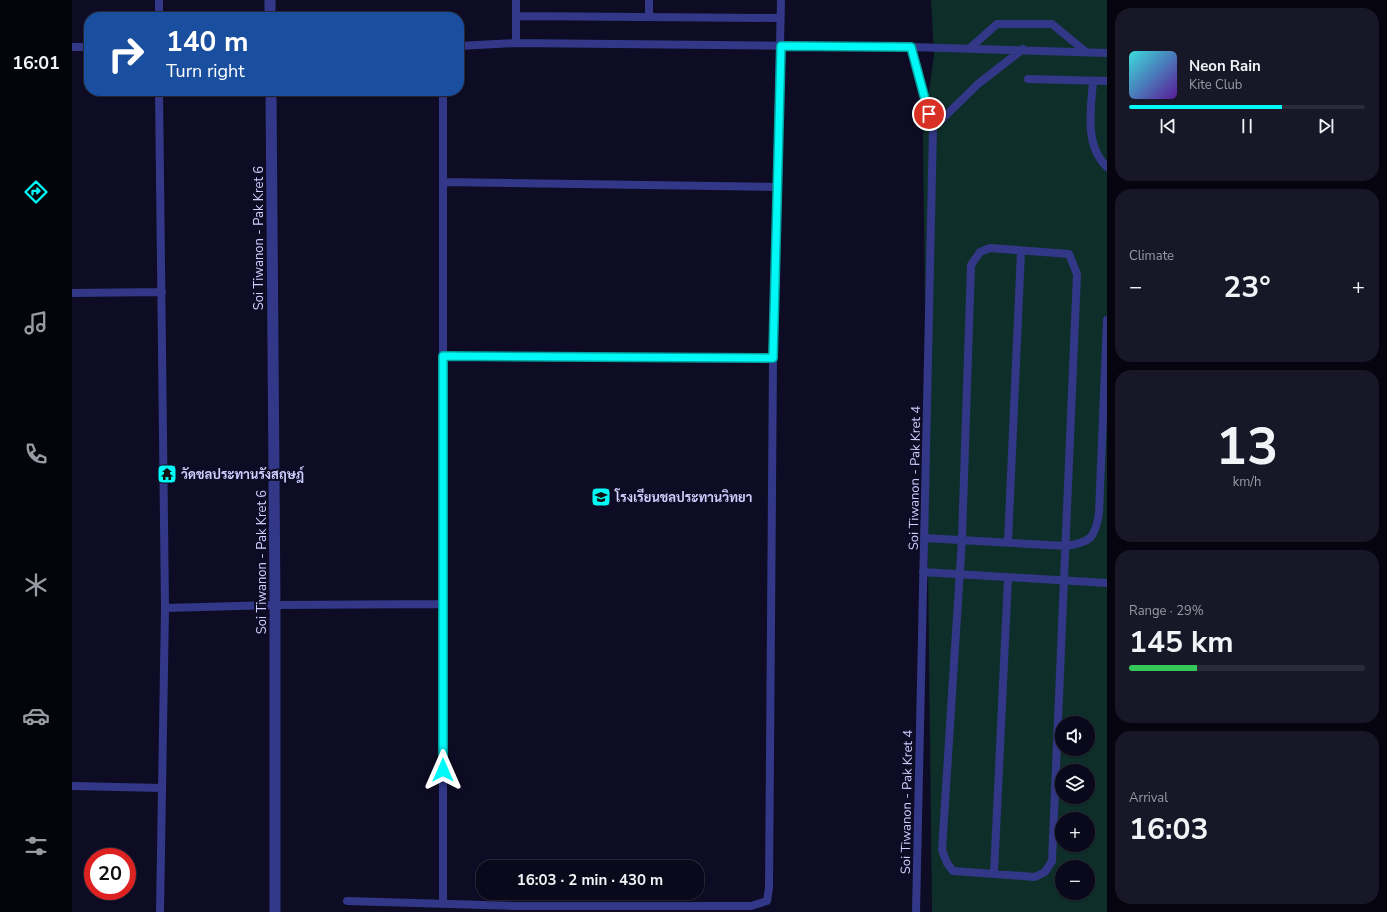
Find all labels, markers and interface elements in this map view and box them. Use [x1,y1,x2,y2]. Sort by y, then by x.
text: 140 m [166,23,249,61]
icon: right [100,28,152,80]
text: 16:01 [12,51,60,75]
text: Neon Rain [1189,56,1261,76]
text: Turn right [166,59,245,83]
text: Kite Club [1189,76,1242,94]
pin [912,97,946,131]
icon: arrive [918,103,940,125]
icon: previous [1157,115,1179,137]
icon: pause [1236,115,1258,137]
icon: next [1315,115,1337,137]
street label: Soi Tiwanon - Pak Kret 6 [250,166,268,310]
icon: directions [22,178,50,206]
text: Climate [1129,247,1174,265]
text: 23° [1223,267,1271,308]
text: − [1129,272,1142,302]
text: + [1352,272,1365,302]
icon: music [22,309,50,337]
street label: Soi Tiwanon - Pak Kret 4 [905,406,925,550]
text: 13 [1216,411,1278,482]
icon: phone [22,440,50,468]
temple icon: วัดชลประทานรังสฤษฎ์ [156,463,178,485]
place label: วัดชลประทานรังสฤษฎ์ [181,465,305,484]
text: km/h [1233,473,1261,491]
school or university icon: โรงเรียนชลประทานวิทยา [590,486,612,508]
place label: โรงเรียนชลประทานวิทยา [614,488,752,507]
street label: Soi Tiwanon - Pak Kret 6 [253,490,271,634]
icon: climate [22,571,50,599]
text: Range · 29% [1129,602,1204,620]
text: 145 km [1129,622,1234,663]
icon: car [22,702,50,730]
map controls [1055,716,1095,900]
button: sound [1055,716,1095,756]
street label: Soi Tiwanon - Pak Kret 4 [897,730,917,874]
position arrow [422,749,464,791]
button: layers [1055,764,1095,804]
text: Arrival [1129,789,1168,807]
text: 16:03 [1129,809,1208,850]
button: + [1055,812,1095,852]
icon: filters [22,832,50,860]
speed limit sign: 20 [84,848,136,900]
button: − [1055,860,1095,900]
text: 16:03 · 2 min · 430 m [517,870,663,890]

